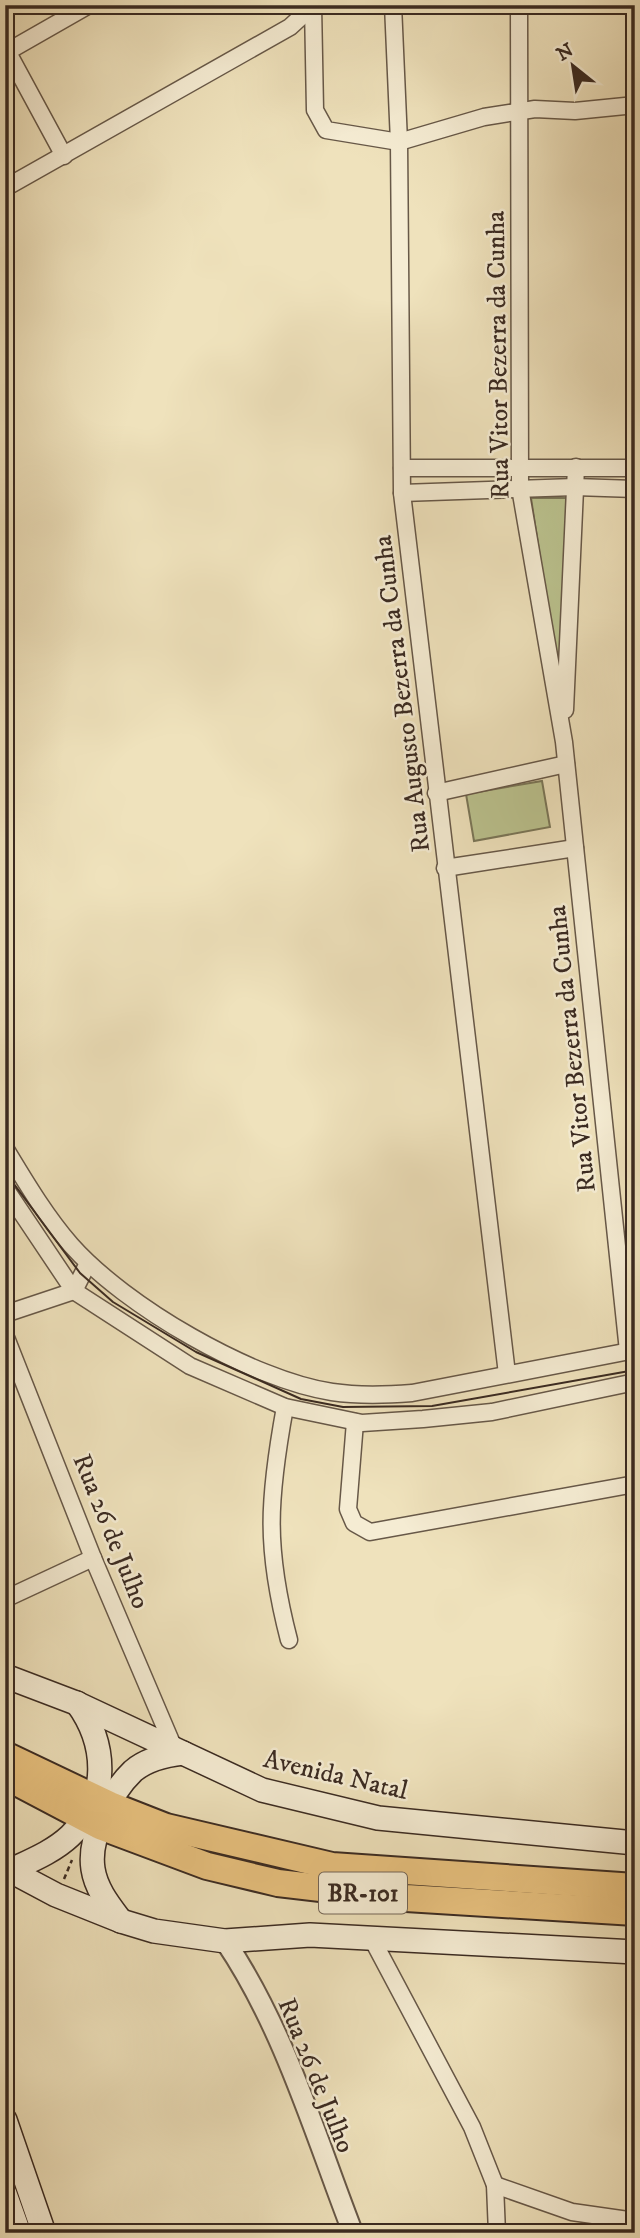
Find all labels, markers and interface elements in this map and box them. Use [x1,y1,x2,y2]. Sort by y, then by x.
north arrow [538,32,608,102]
text: N [553,39,578,66]
street label: Rua Vitor Bezerra da Cunha [479,211,518,499]
street label: Rua Augusto Bezerra da Cunha [367,534,438,854]
street label: Rua Vitor Bezerra da Cunha [541,904,604,1194]
street label: Rua 26 de Julho [65,1449,157,1614]
street label: Avenida Natal [260,1743,411,1808]
road number: BR-101 [319,1872,407,1914]
street label: Rua 26 de Julho [270,1993,362,2158]

